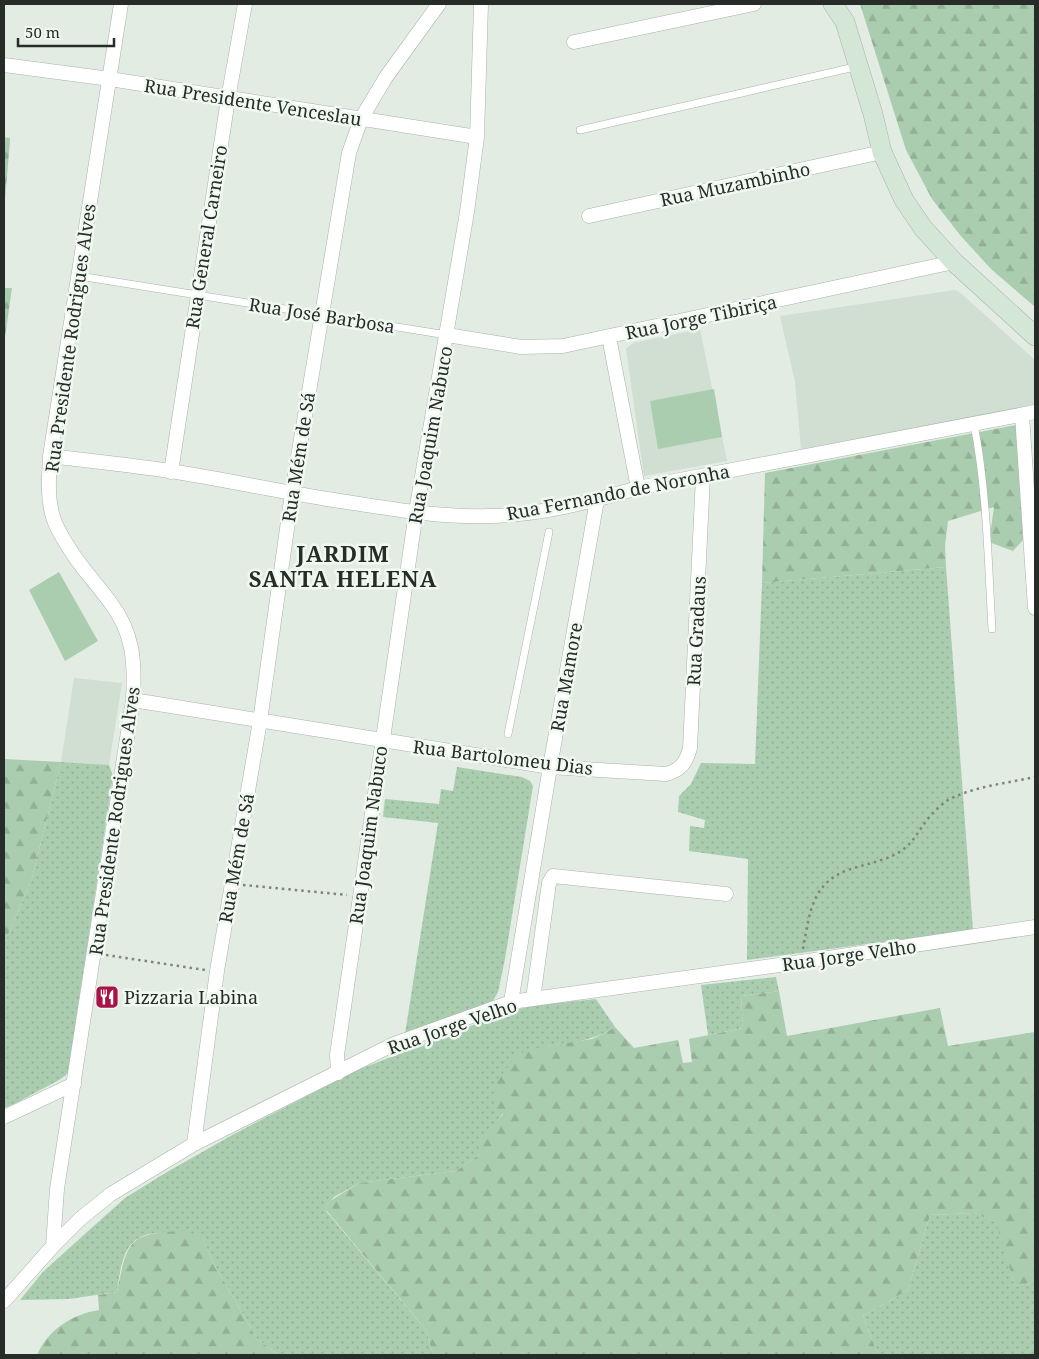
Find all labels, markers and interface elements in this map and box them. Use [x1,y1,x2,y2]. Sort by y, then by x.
scale bar [18,15,114,47]
text: 50 m [25,22,60,42]
street label: Rua Presidente Venceslau [143,73,364,131]
street label: Rua General Carneiro [180,143,232,331]
street label: Rua Muzambinho [658,156,812,212]
street label: Rua Presidente Rodrigues Alves [39,202,101,474]
street label: Rua Jorge Tibiriça [623,289,779,345]
street label: Rua José Barbosa [247,292,397,338]
street label: Rua Joaquim Nabuco [403,344,457,526]
street label: Rua Mém de Sá [276,390,320,524]
street label: Rua Fernando de Noronha [504,459,732,525]
district label: JARDIM SANTA HELENA [249,538,437,593]
street label: Rua Gradaus [681,576,711,686]
street label: Rua Mamore [545,620,587,734]
street label: Rua Presidente Rodrigues Alves [83,685,145,957]
street label: Rua Bartolomeu Dias [412,734,594,780]
street label: Rua Joaquim Nabuco [344,744,392,926]
street label: Rua Mém de Sá [213,791,259,925]
street label: Rua Jorge Velho [780,934,918,976]
restaurant icon: Pizzaria Labina [94,984,120,1010]
place label: Pizzaria Labina [124,985,258,1009]
street label: Rua Jorge Velho [384,993,520,1059]

